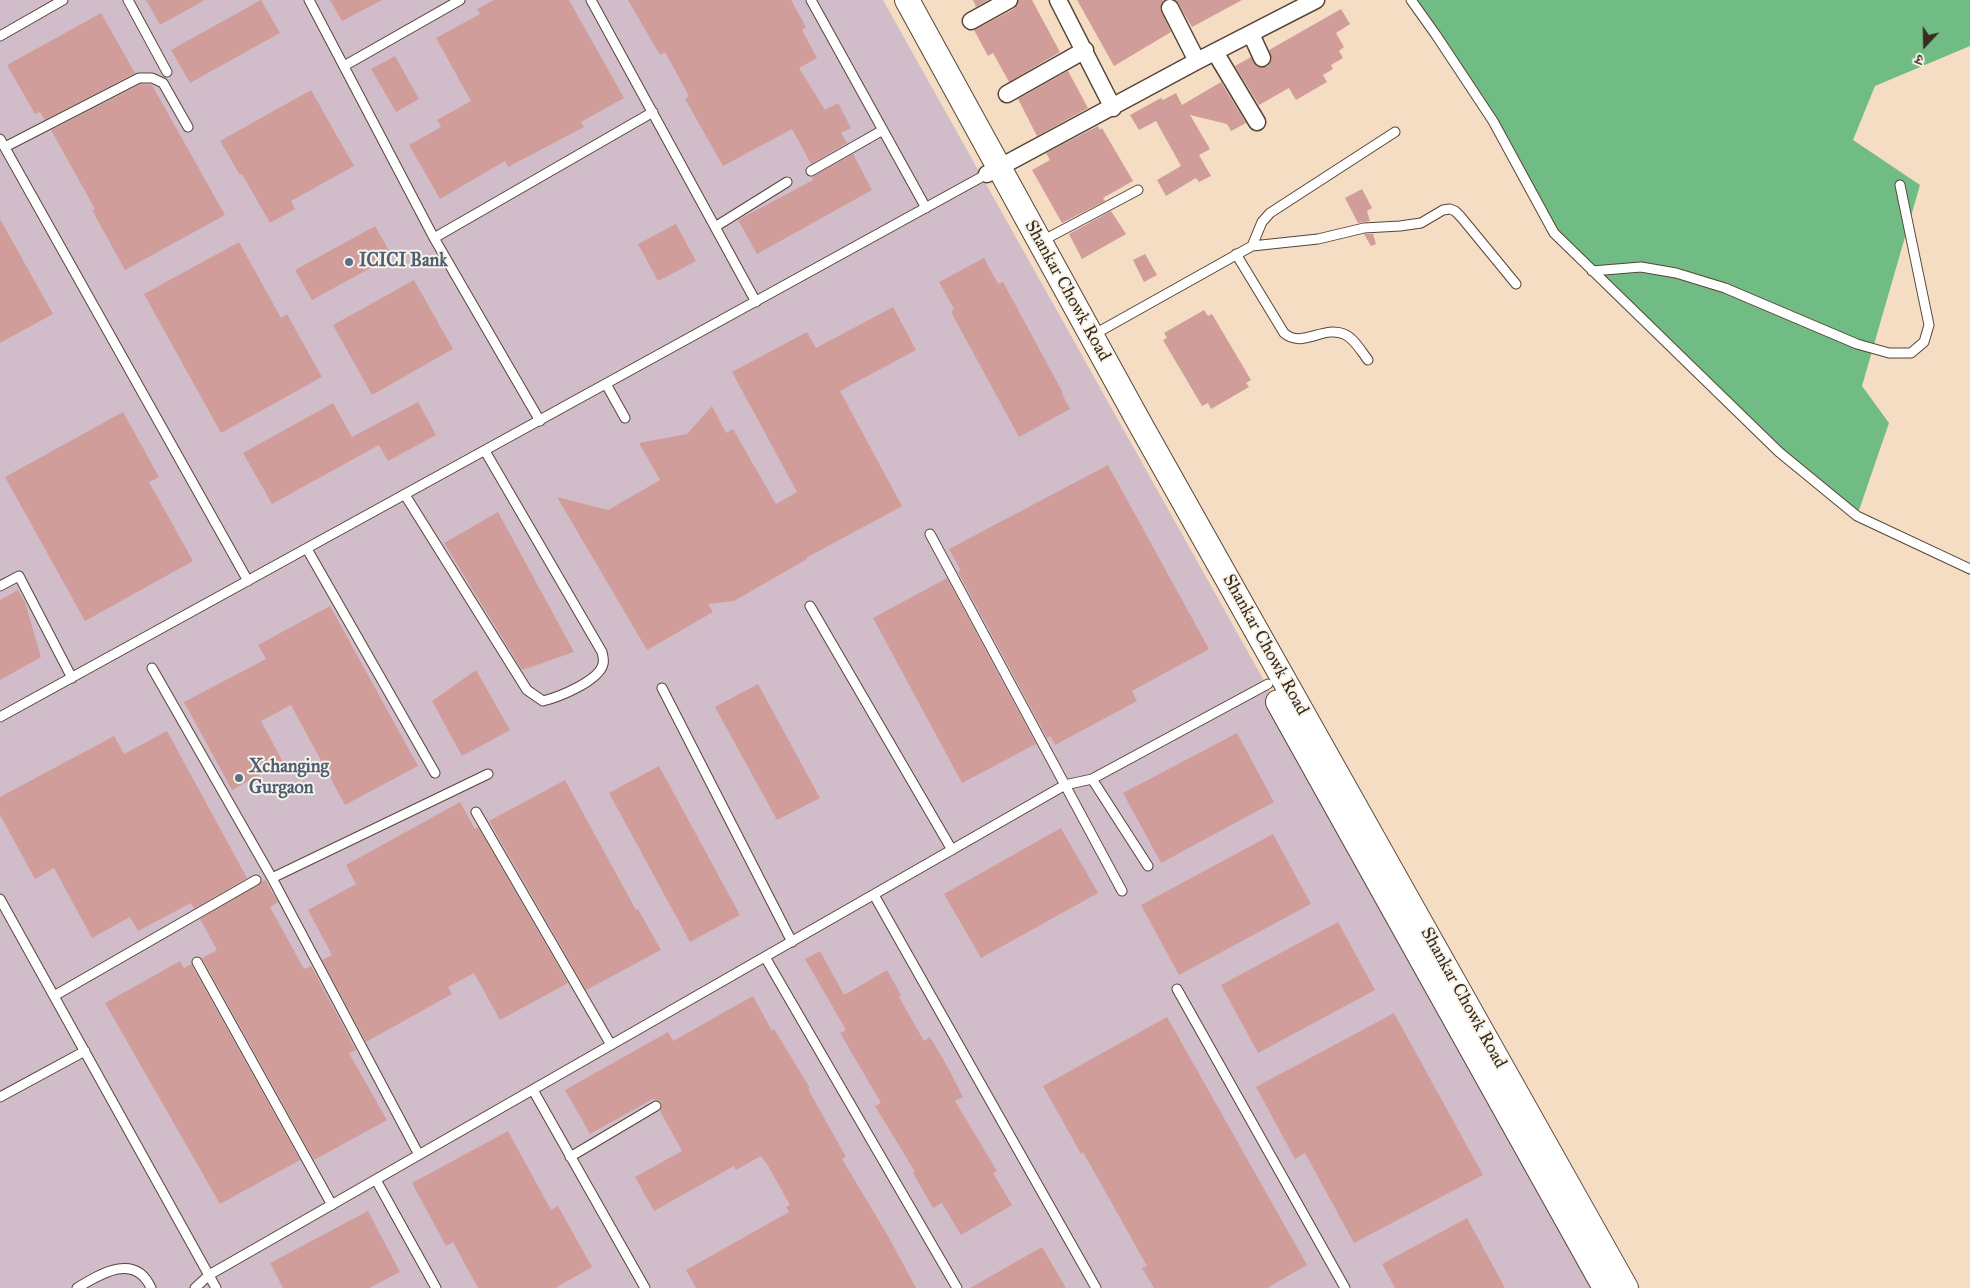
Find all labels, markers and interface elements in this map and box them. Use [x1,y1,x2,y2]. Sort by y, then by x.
north arrow [1900,20,1950,70]
text: उ [1913,50,1926,69]
street label: Shankar Chowk Road [1019,217,1115,365]
place label: ICICI Bank [359,251,448,273]
marker: ICICI Bank [343,256,355,268]
street label: Shankar Chowk Road [1217,571,1313,719]
place label: Xchanging Gurgaon [249,757,329,800]
marker: Xchanging Gurgaon [233,772,245,784]
street label: Shankar Chowk Road [1415,924,1511,1072]

